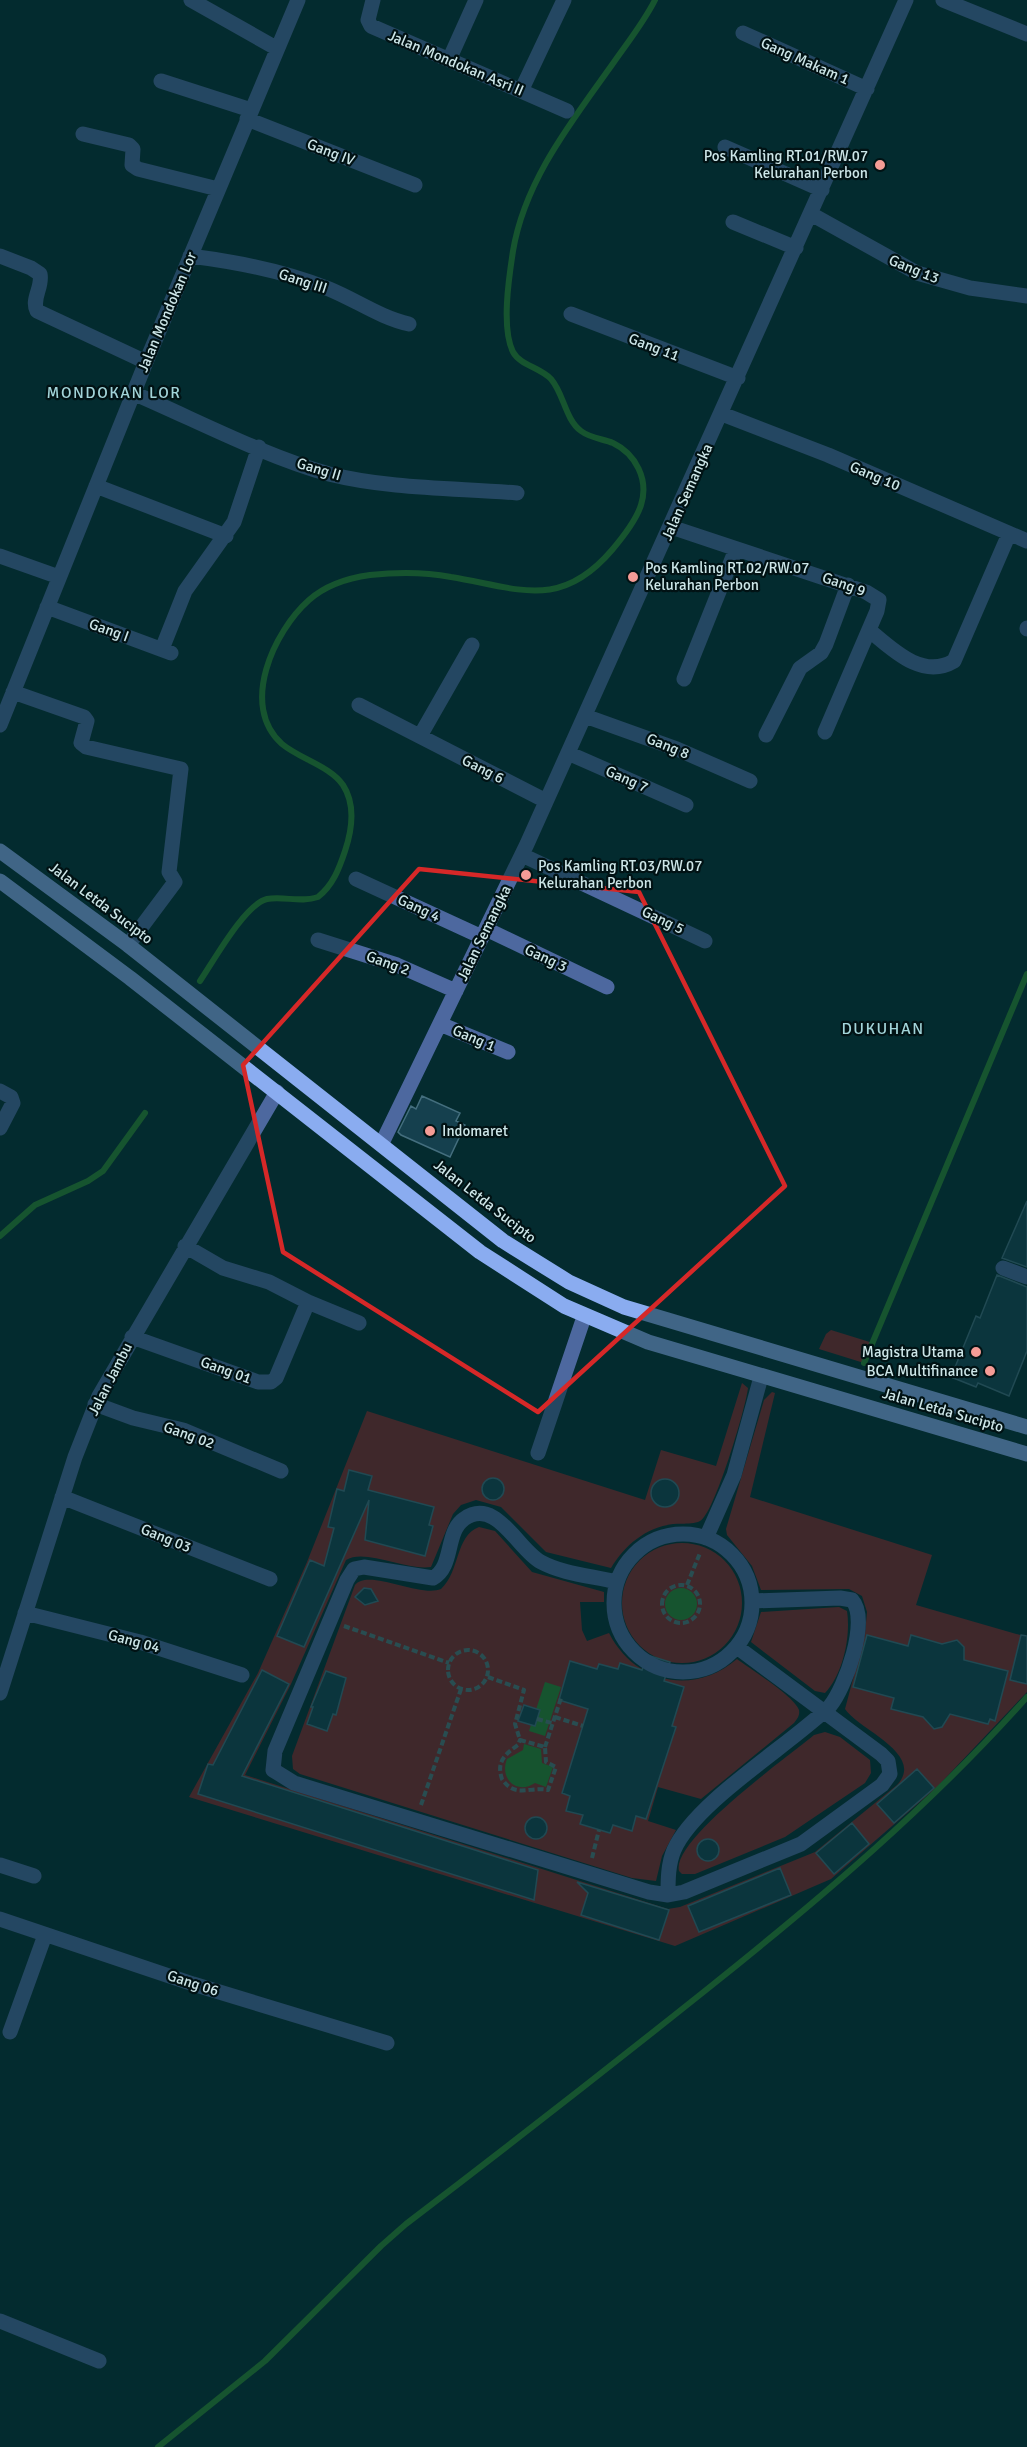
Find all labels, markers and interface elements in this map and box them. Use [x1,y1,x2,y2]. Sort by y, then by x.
street label: Jalan Mondokan Asri II [385,26,527,100]
street label: Gang Makam 1 [758,33,852,89]
street label: Gang IV [305,135,358,169]
place label: Pos Kamling RT.01/RW.07 Kelurahan Perbon [704,147,868,182]
marker: Pos Kamling RT.01/RW.07 Kelurahan Perbon [873,158,887,172]
street label: Jalan Mondokan Lor [134,249,201,375]
street label: Gang 13 [886,251,942,287]
street label: Gang III [277,265,329,297]
street label: Gang 11 [626,329,682,365]
district label: MONDOKAN LOR [47,383,181,403]
street label: Jalan Semangka [658,441,716,543]
street label: Gang II [295,454,343,484]
street label: Gang 10 [847,457,903,495]
place label: Pos Kamling RT.02/RW.07 Kelurahan Perbon [645,559,809,594]
street label: Gang 9 [820,568,868,600]
marker: Pos Kamling RT.02/RW.07 Kelurahan Perbon [626,570,640,584]
street label: Gang I [87,615,131,645]
street label: Gang 8 [644,729,692,763]
street label: Gang 6 [459,751,507,787]
street label: Gang 7 [603,762,651,796]
place label: Pos Kamling RT.03/RW.07 Kelurahan Perbon [538,857,702,892]
street label: Jalan Letda Sucipto [46,858,157,948]
marker: Pos Kamling RT.03/RW.07 Kelurahan Perbon [519,868,533,882]
street label: Jalan Semangka [453,882,515,984]
street label: Gang 4 [395,890,443,926]
street label: Gang 5 [639,902,687,938]
street label: Gang 3 [522,940,570,976]
street label: Gang 2 [364,947,412,979]
district label: DUKUHAN [841,1019,925,1039]
street label: Gang 1 [450,1021,498,1055]
place label: Indomaret [442,1122,508,1140]
marker: Indomaret [423,1124,437,1138]
street label: Jalan Letda Sucipto [430,1155,540,1247]
street label: Jalan Jambu [84,1340,136,1418]
place label: Magistra Utama [862,1343,964,1361]
marker: Magistra Utama [969,1345,983,1359]
street label: Gang 01 [198,1353,254,1387]
place label: BCA Multifinance [866,1362,978,1380]
marker: BCA Multifinance [983,1364,997,1378]
street label: Jalan Letda Sucipto [880,1384,1006,1436]
street label: Gang 02 [161,1418,217,1452]
street label: Gang 03 [138,1520,194,1556]
street label: Gang 04 [106,1625,162,1657]
street label: Gang 06 [165,1966,221,2000]

